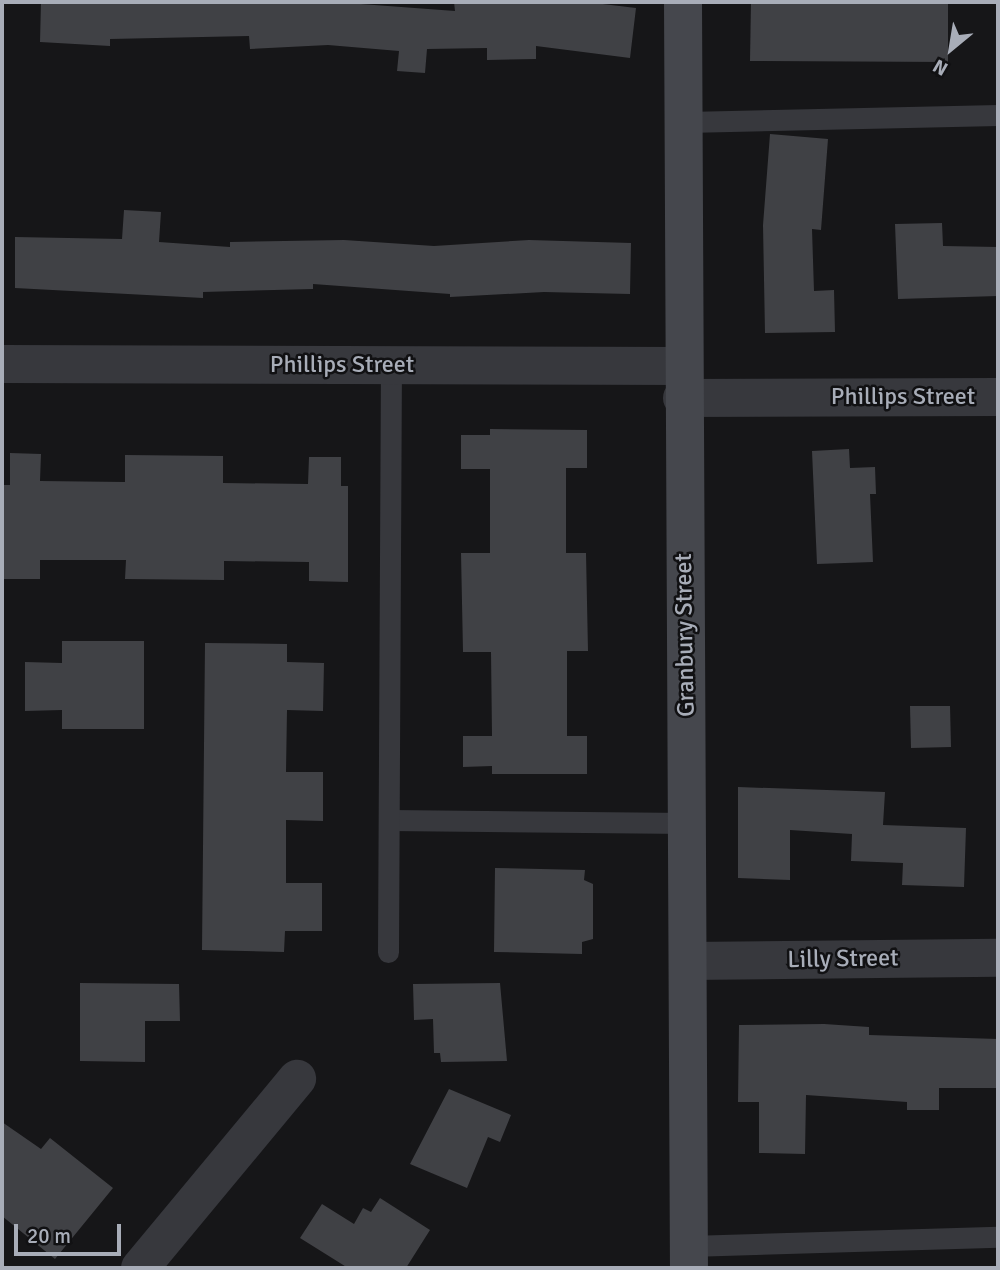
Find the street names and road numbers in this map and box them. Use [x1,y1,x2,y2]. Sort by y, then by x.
street label: Phillips Street [270,351,414,379]
street label: Phillips Street [831,383,975,411]
street label: Granbury Street [669,553,701,717]
street label: Lilly Street [787,944,899,974]

